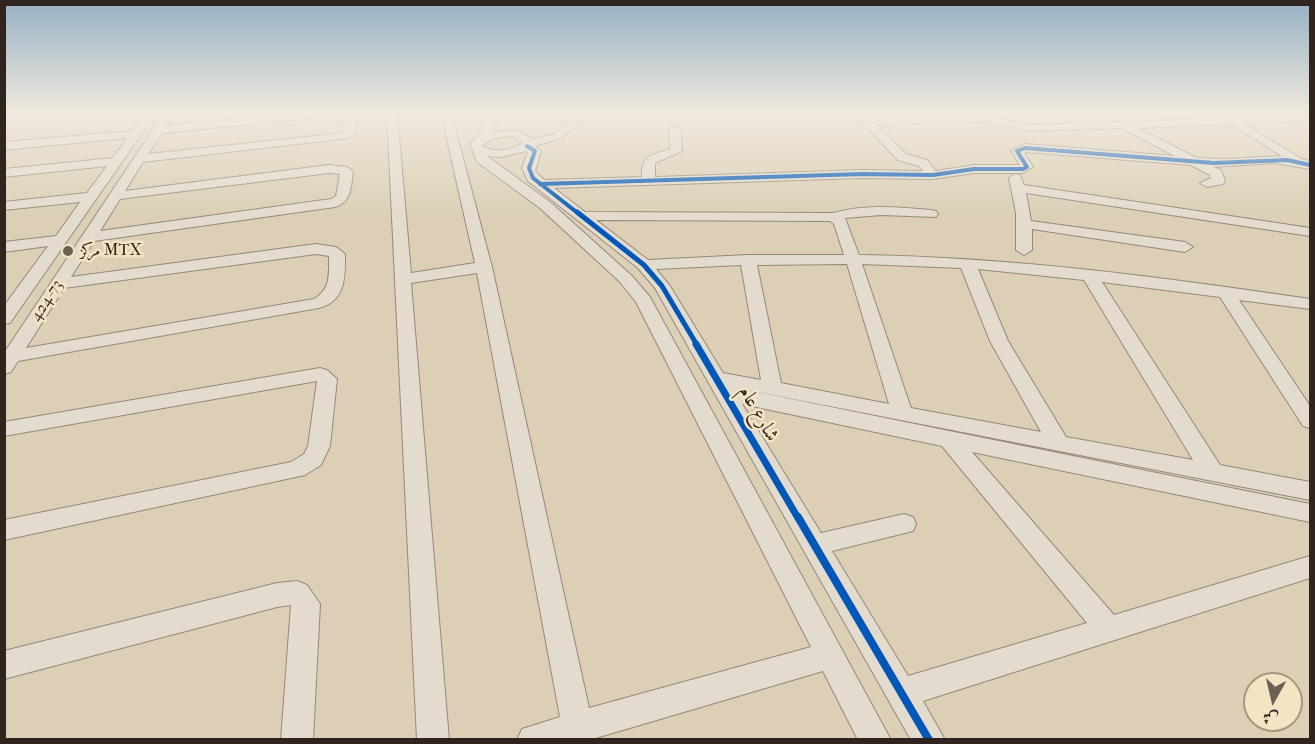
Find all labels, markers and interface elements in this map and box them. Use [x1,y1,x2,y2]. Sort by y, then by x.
place label: مركز MTX [80,241,142,261]
marker: مركز MTX [61,244,75,258]
street label: 424-73 [27,277,67,325]
street label: شارع عام [733,382,783,446]
north arrow [1243,672,1303,732]
text: ش [1262,708,1280,729]

